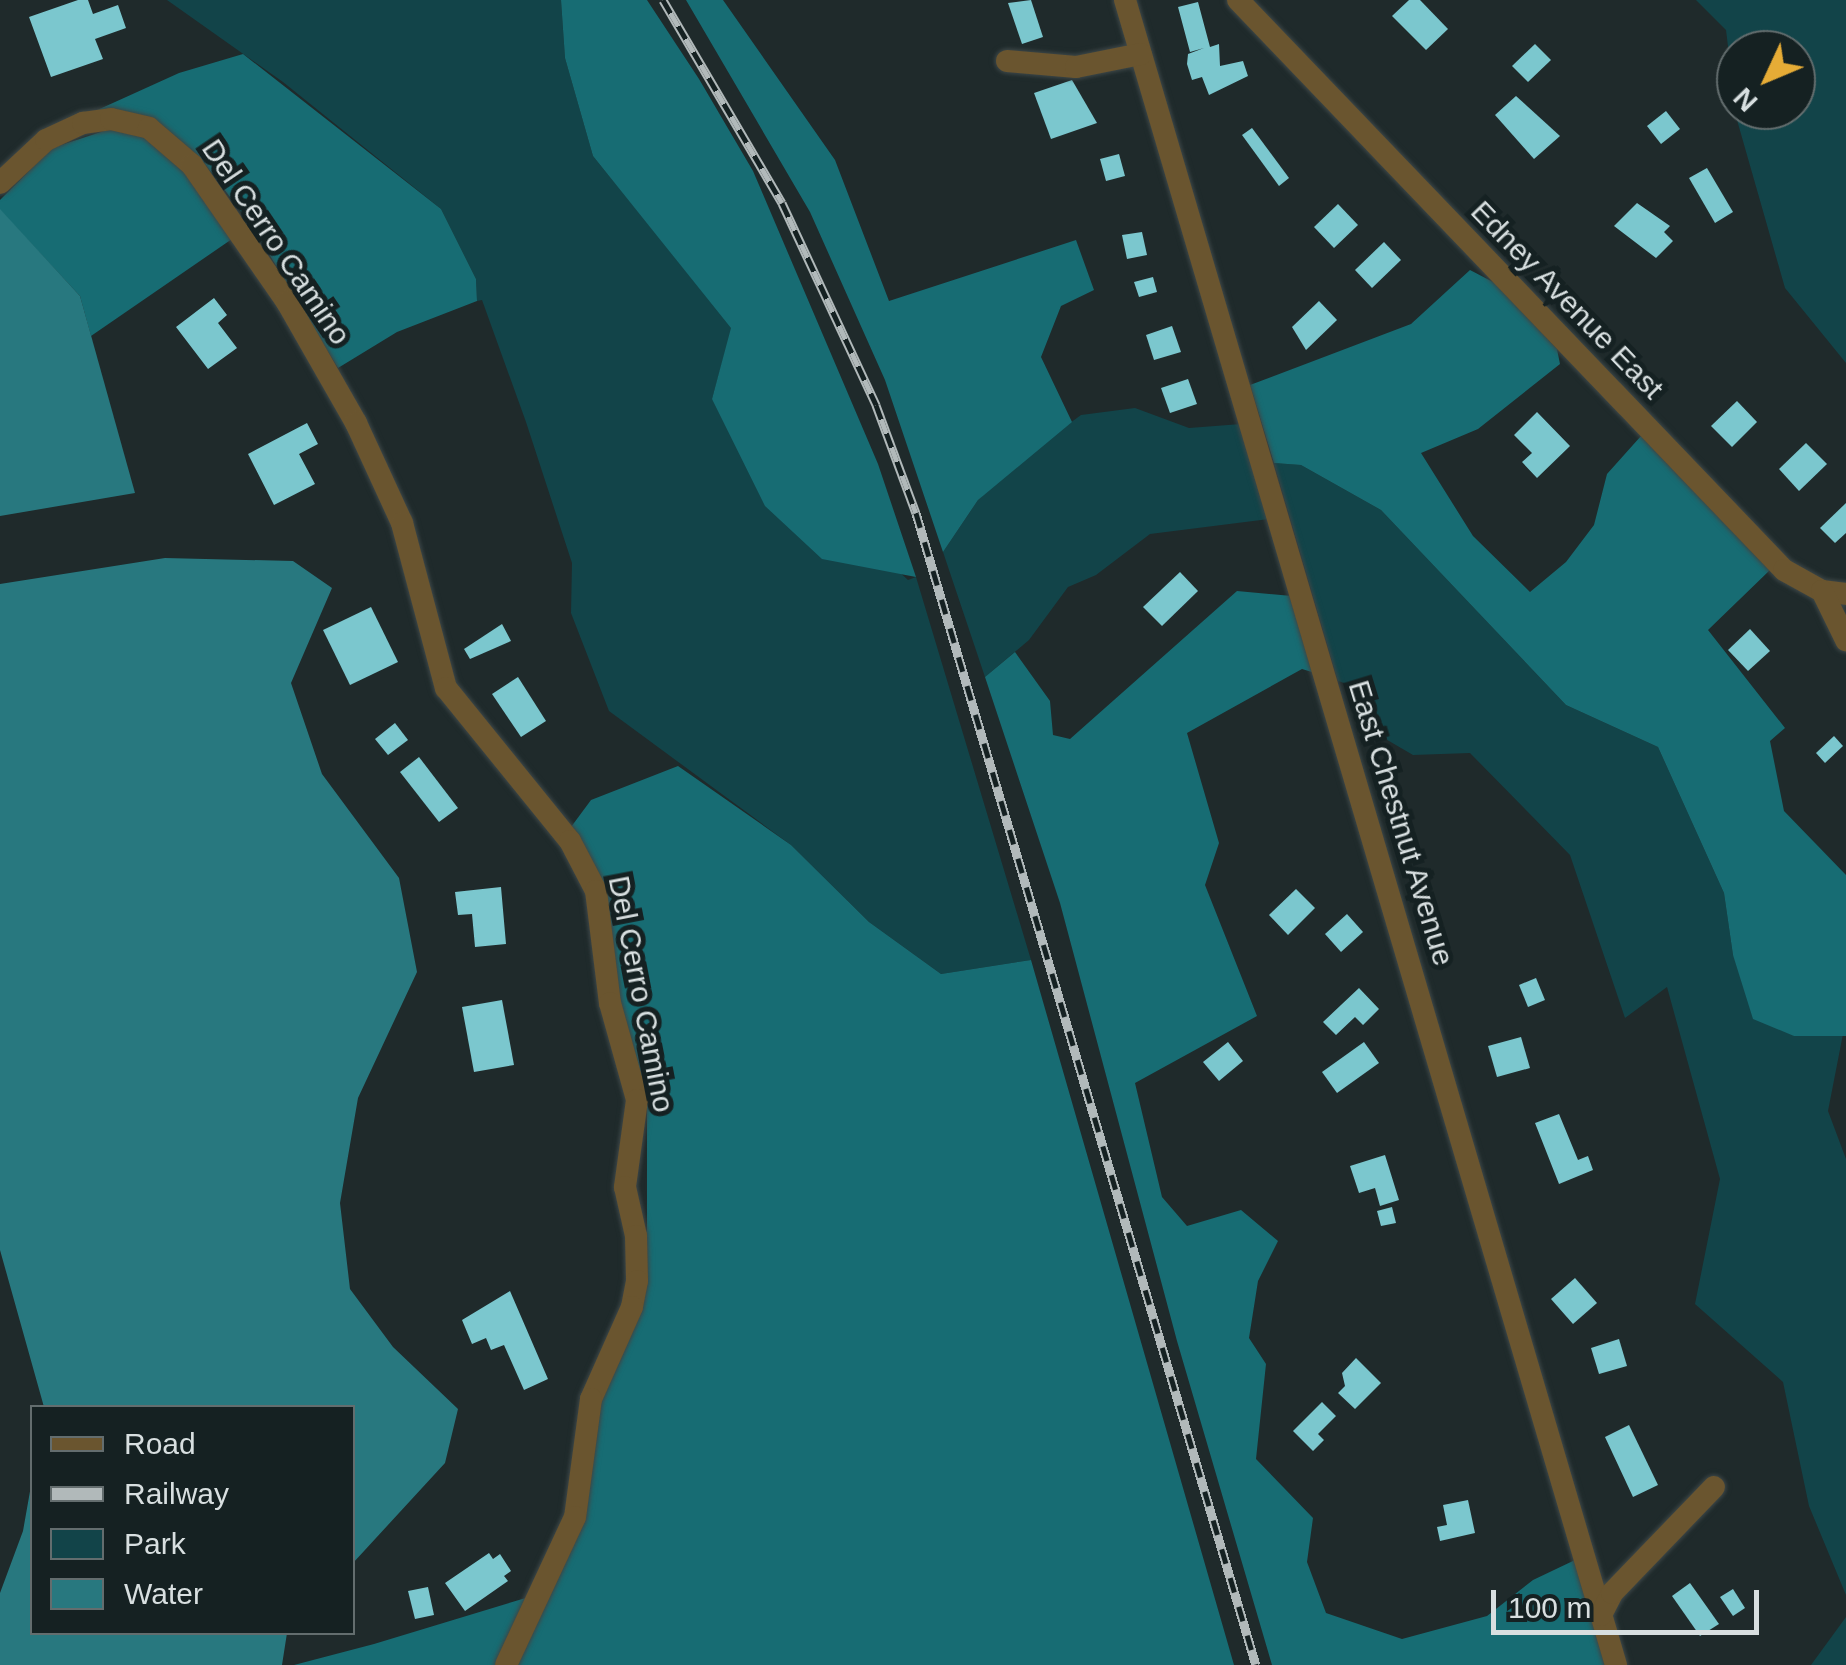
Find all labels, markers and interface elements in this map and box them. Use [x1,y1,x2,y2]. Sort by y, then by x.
north arrow [1716,30,1816,130]
text: N [1727,82,1764,118]
street label: Del Cerro Camino [194,132,358,352]
street label: Edney Avenue East [1463,193,1671,407]
street label: East Chestnut Avenue [1340,675,1462,971]
street label: Del Cerro Camino [600,873,682,1115]
legend [30,1405,355,1635]
text: Road [124,1427,196,1460]
text: Railway [124,1477,229,1510]
text: Park [124,1527,186,1560]
scale bar [1496,1570,1764,1632]
text: Water [124,1577,203,1610]
text: 100 m [1508,1591,1591,1624]

